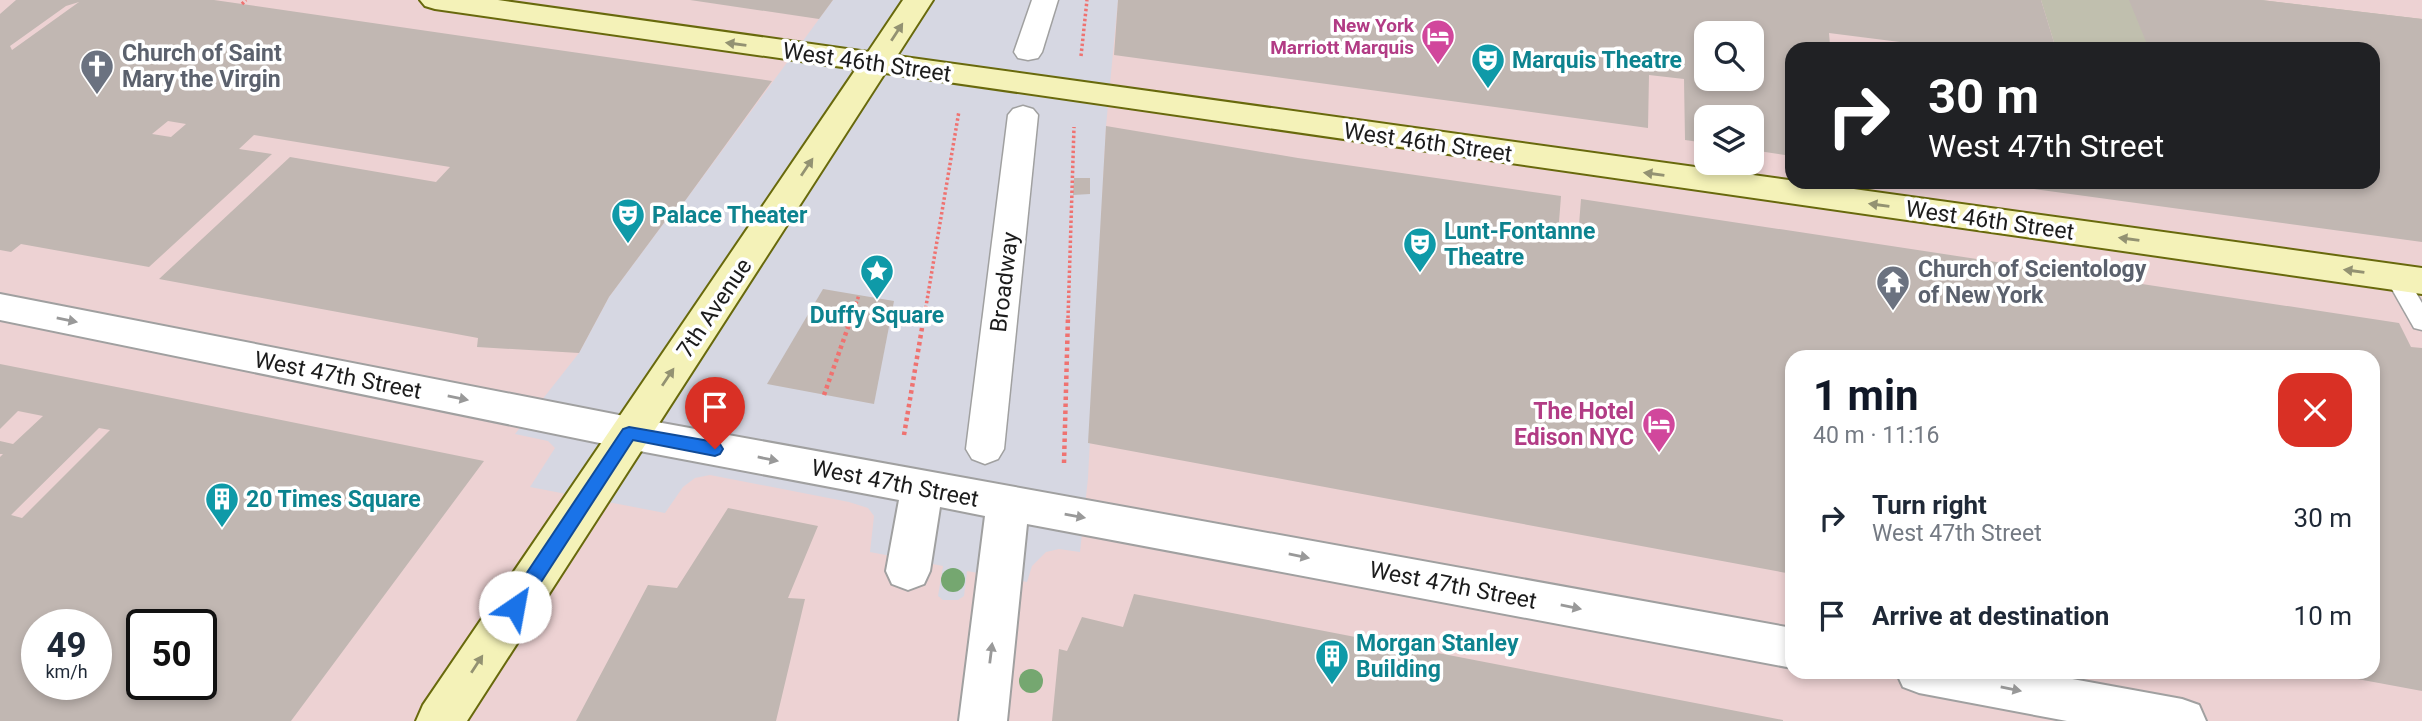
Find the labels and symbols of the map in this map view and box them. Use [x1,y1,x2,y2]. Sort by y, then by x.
place label: New York Marriott Marquis [1270,14,1415,59]
hotel icon: New York Marriott Marquis [1419,17,1457,66]
one-way arrow [891,22,904,42]
street label: West 46th Street [781,37,953,88]
one-way arrow [725,38,747,49]
place label: Church of Saint Mary the Virgin [122,40,282,93]
theatre icon: Marquis Theatre [1469,41,1507,90]
church icon: Church of Saint Mary the Virgin [78,47,116,96]
place label: Marquis Theatre [1512,47,1682,74]
street label: West 46th Street [1342,117,1514,168]
one-way arrow [801,157,814,177]
one-way arrow [1643,168,1665,179]
street label: West 46th Street [1904,195,2076,246]
theatre icon: Palace Theater [609,196,647,245]
one-way arrow [1868,199,1890,210]
place label: Palace Theater [652,202,808,229]
place label: Lunt-Fontanne Theatre [1444,218,1595,271]
theatre icon: Lunt-Fontanne Theatre [1401,225,1439,274]
street label: Broadway [985,230,1024,334]
one-way arrow [2118,234,2140,245]
place icon: Duffy Square [858,252,896,301]
street label: 7th Avenue [671,253,757,363]
place label: Church of Scientology of New York [1918,256,2147,309]
temple icon: Church of Scientology of New York [1874,263,1912,312]
one-way arrow [2343,265,2365,276]
place label: Duffy Square [810,302,944,329]
one-way arrow [56,315,78,326]
street label: West 47th Street [252,346,424,405]
one-way arrow [661,368,675,386]
pin [685,377,745,449]
one-way arrow [447,393,469,404]
place label: The Hotel Edison NYC [1514,398,1634,451]
hotel icon: The Hotel Edison NYC [1640,405,1678,454]
one-way arrow [757,454,779,465]
street label: West 47th Street [809,454,981,513]
building icon: 20 Times Square [203,480,241,529]
place label: 20 Times Square [246,486,421,513]
one-way arrow [1064,510,1086,521]
one-way arrow [1288,551,1310,562]
street label: West 47th Street [1367,556,1539,615]
position arrow [478,570,552,644]
one-way arrow [1560,602,1582,613]
speed limit sign: 50 [126,609,217,700]
place label: Morgan Stanley Building [1356,630,1519,683]
building icon: Morgan Stanley Building [1313,637,1351,686]
one-way arrow [985,642,996,664]
one-way arrow [470,655,484,673]
one-way arrow [2000,684,2022,695]

